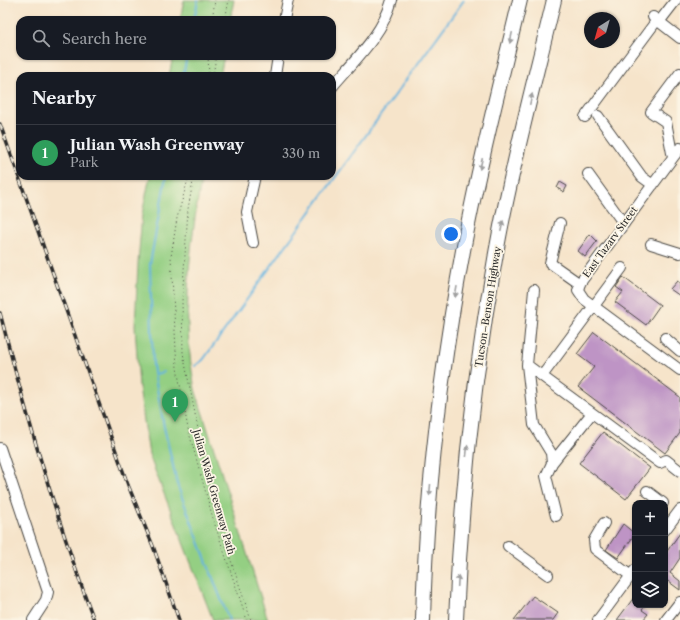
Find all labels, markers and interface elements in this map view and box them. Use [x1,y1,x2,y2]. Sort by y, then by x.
north arrow [584,12,620,48]
search box [16,16,336,60]
icon: search [30,27,52,49]
text: Search here [62,29,147,48]
one-way arrow [507,32,513,44]
text: Nearby [32,88,96,108]
one-way arrow [528,93,534,106]
text: Julian Wash Greenway [70,135,244,154]
text: 1 [42,145,48,161]
text: 330 m [282,145,320,161]
text: Park [70,154,98,170]
one-way arrow [478,159,484,171]
street label: East Tazarv Street [580,203,640,280]
one-way arrow [499,220,505,232]
your location [441,224,461,244]
street label: Tucson–Benson Highway [472,245,504,368]
one-way arrow [453,286,459,298]
pin: 1 [162,389,188,422]
street label: Julian Wash Greenway Path [189,426,238,557]
one-way arrow [464,445,471,457]
one-way arrow [427,484,434,496]
map controls [632,500,668,608]
button: + [632,500,668,536]
button: − [632,536,668,572]
button: layers [632,572,668,608]
one-way arrow [455,574,461,587]

